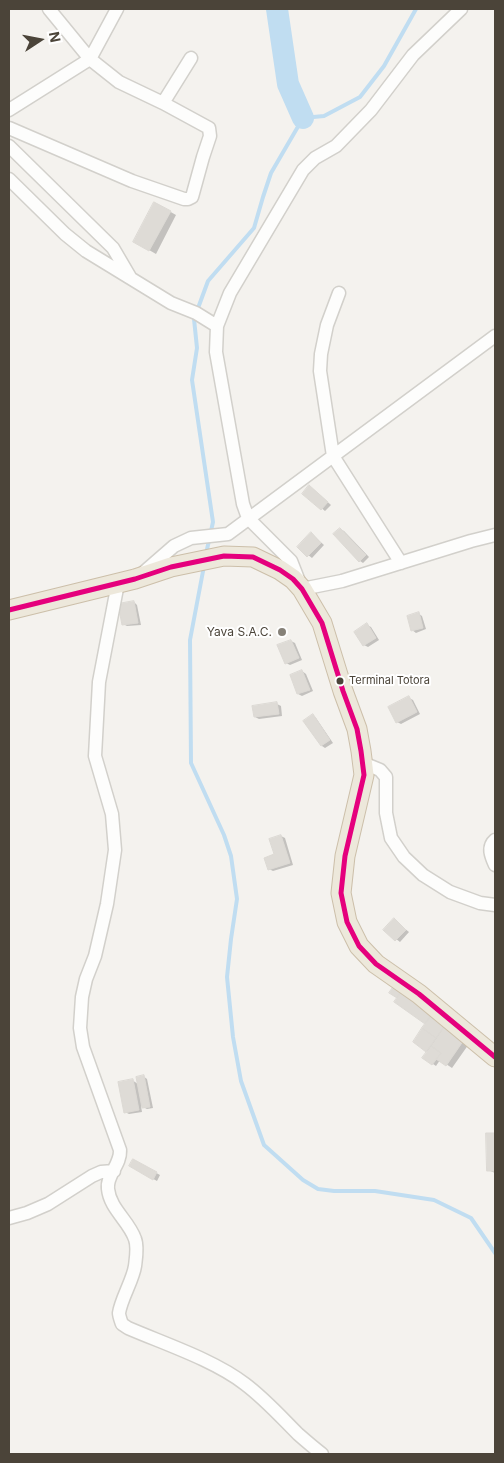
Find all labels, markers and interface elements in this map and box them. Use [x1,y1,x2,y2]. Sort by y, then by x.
north arrow [15,15,65,65]
text: N [46,30,65,44]
place label: Yava S.A.C. [207,625,272,639]
marker: Yava S.A.C. [276,626,288,638]
place label: Terminal Totora [349,674,430,688]
marker: Terminal Totora [335,676,345,686]

